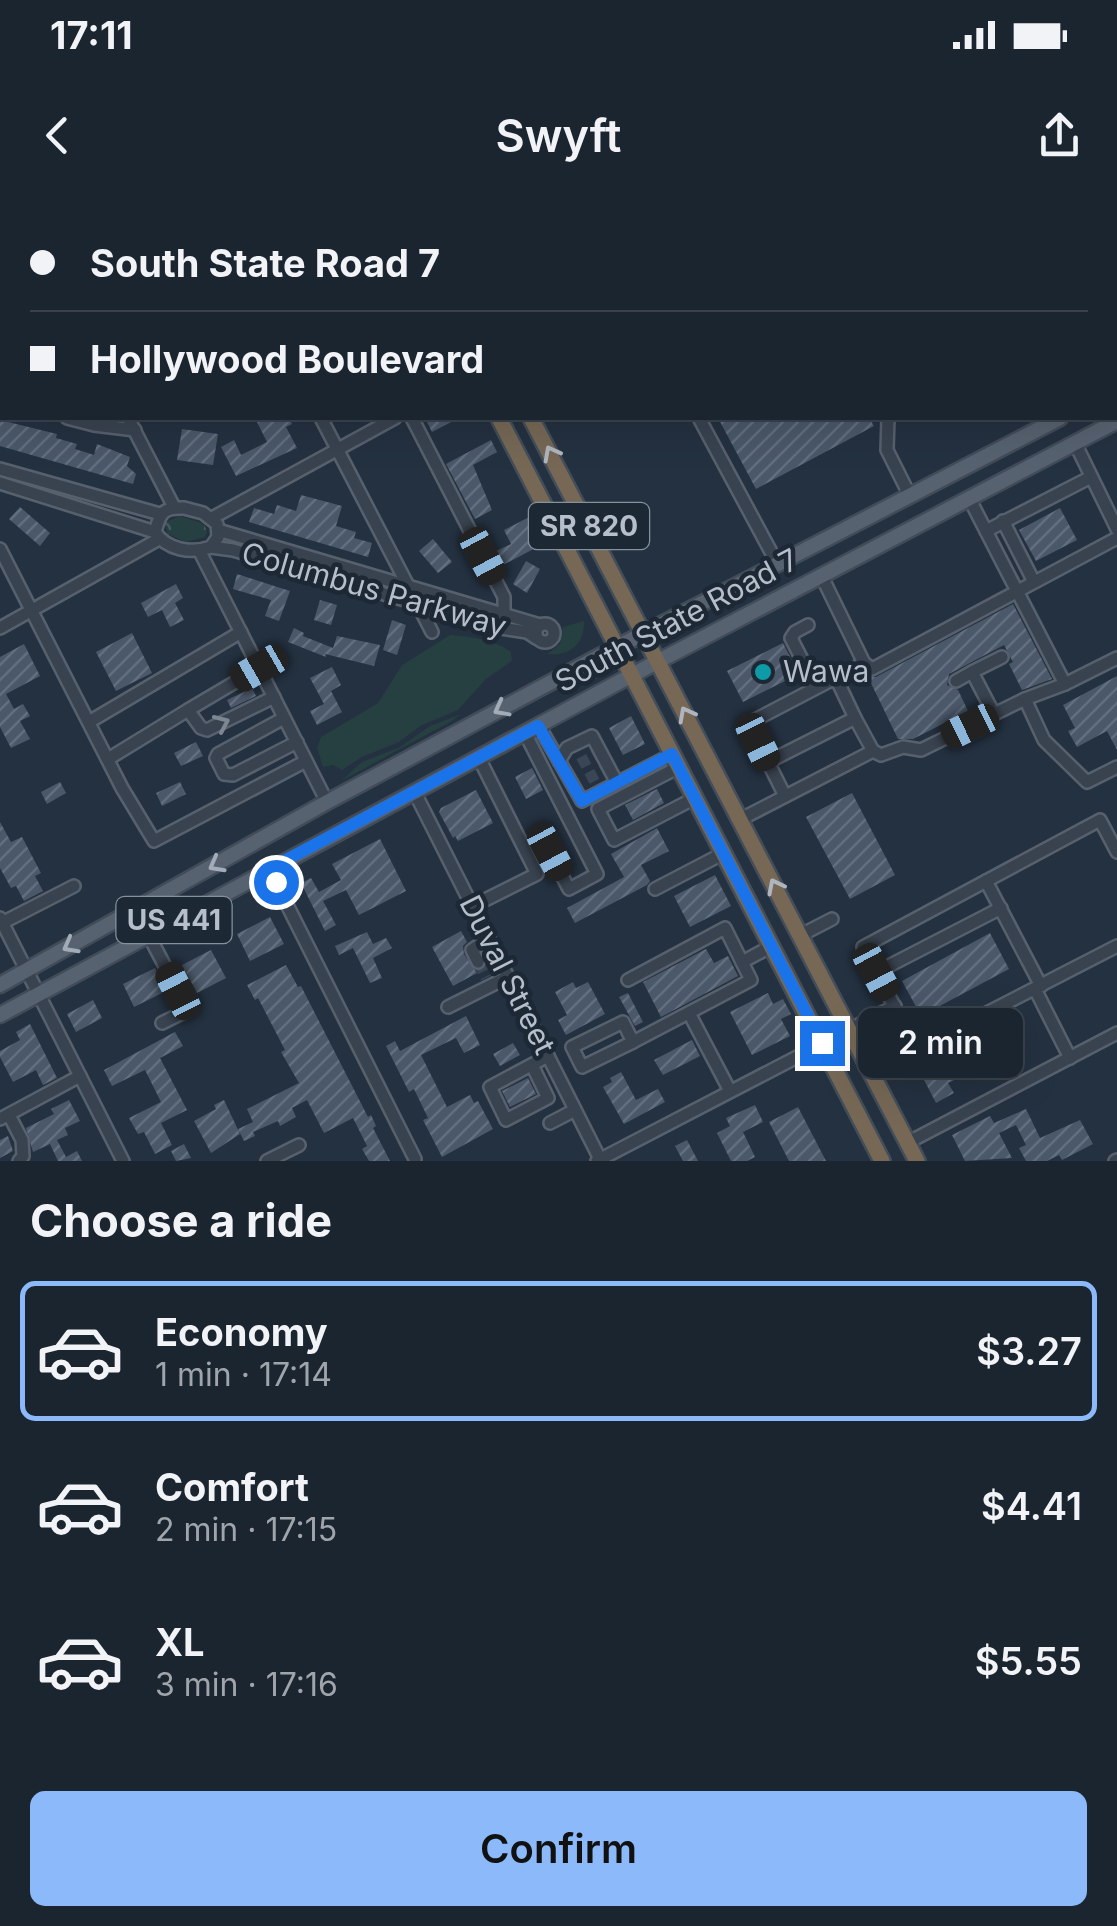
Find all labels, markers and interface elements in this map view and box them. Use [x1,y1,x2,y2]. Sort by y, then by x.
text: 17:11 [50,12,133,58]
icon: back [30,108,85,163]
text: Swyft [496,108,621,163]
icon: share [1032,108,1087,163]
text: South State Road 7 [90,240,440,286]
text: Hollywood Boulevard [90,336,484,382]
one-way arrow [543,446,563,464]
road number: SR 820 [529,503,649,549]
car [456,522,510,590]
street label: Columbus Parkway [238,534,511,644]
street label: South State Road 7 [549,541,804,699]
car [226,640,292,696]
place label: Wawa [783,653,869,689]
marker: Wawa [752,661,774,683]
one-way arrow [493,697,511,716]
car [936,699,1004,753]
one-way arrow [679,706,698,724]
car [731,708,785,776]
one-way arrow [212,715,230,735]
car [523,818,577,886]
one-way arrow [208,853,226,873]
route start [254,860,299,905]
one-way arrow [768,878,787,896]
street label: Duval Street [453,889,563,1060]
road number: US 441 [116,897,232,943]
one-way arrow [63,933,81,953]
car [849,938,903,1006]
car [151,957,205,1025]
callout: 2 min [857,1008,1022,1078]
route end [800,1021,845,1066]
text: 2 min [898,1023,983,1062]
text: Choose a ride [30,1193,332,1248]
icon: car [35,1306,125,1396]
text: Economy [155,1309,328,1355]
text: $3.27 [976,1328,1082,1374]
text: 1 min · 17:14 [155,1355,332,1394]
icon: car [35,1461,125,1551]
text: Comfort [155,1464,309,1510]
text: $4.41 [981,1483,1082,1529]
text: 2 min · 17:15 [155,1510,337,1549]
icon: car [35,1616,125,1706]
text: XL [155,1619,205,1665]
text: $5.55 [975,1638,1082,1684]
text: 3 min · 17:16 [155,1665,338,1704]
button: Confirm [30,1791,1087,1906]

